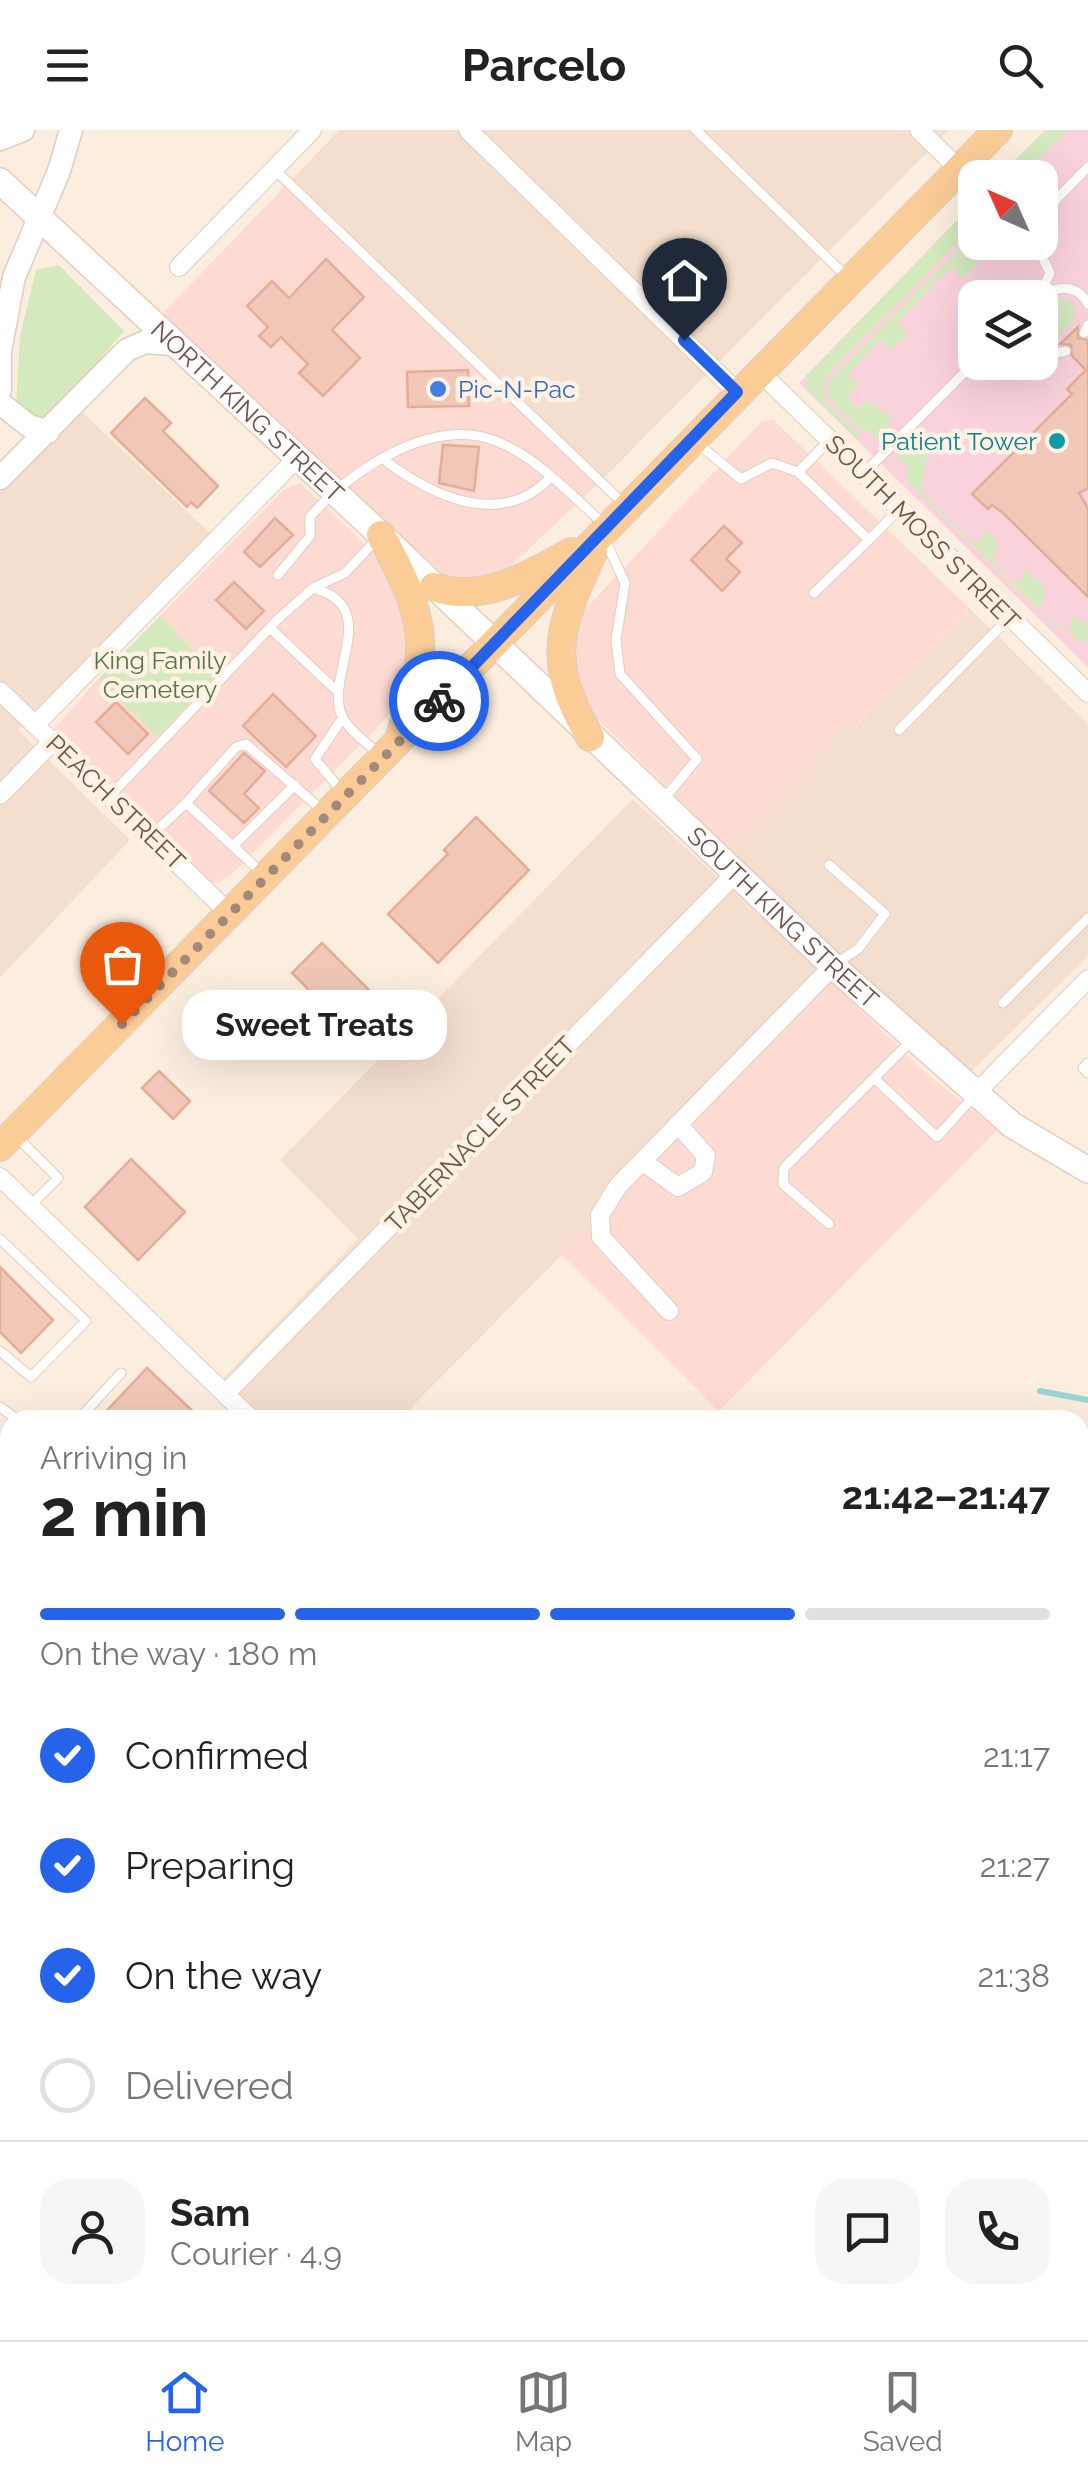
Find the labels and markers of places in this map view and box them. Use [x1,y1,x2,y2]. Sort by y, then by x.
pin [642,238,727,341]
place label: Pic-N-Pac [458,374,576,404]
marker: Pic-N-Pac [427,378,449,400]
place label: Patient Tower [881,426,1037,456]
marker: Patient Tower [1046,430,1068,452]
pin [80,922,165,1025]
callout: Sweet Treats [182,989,447,1059]

